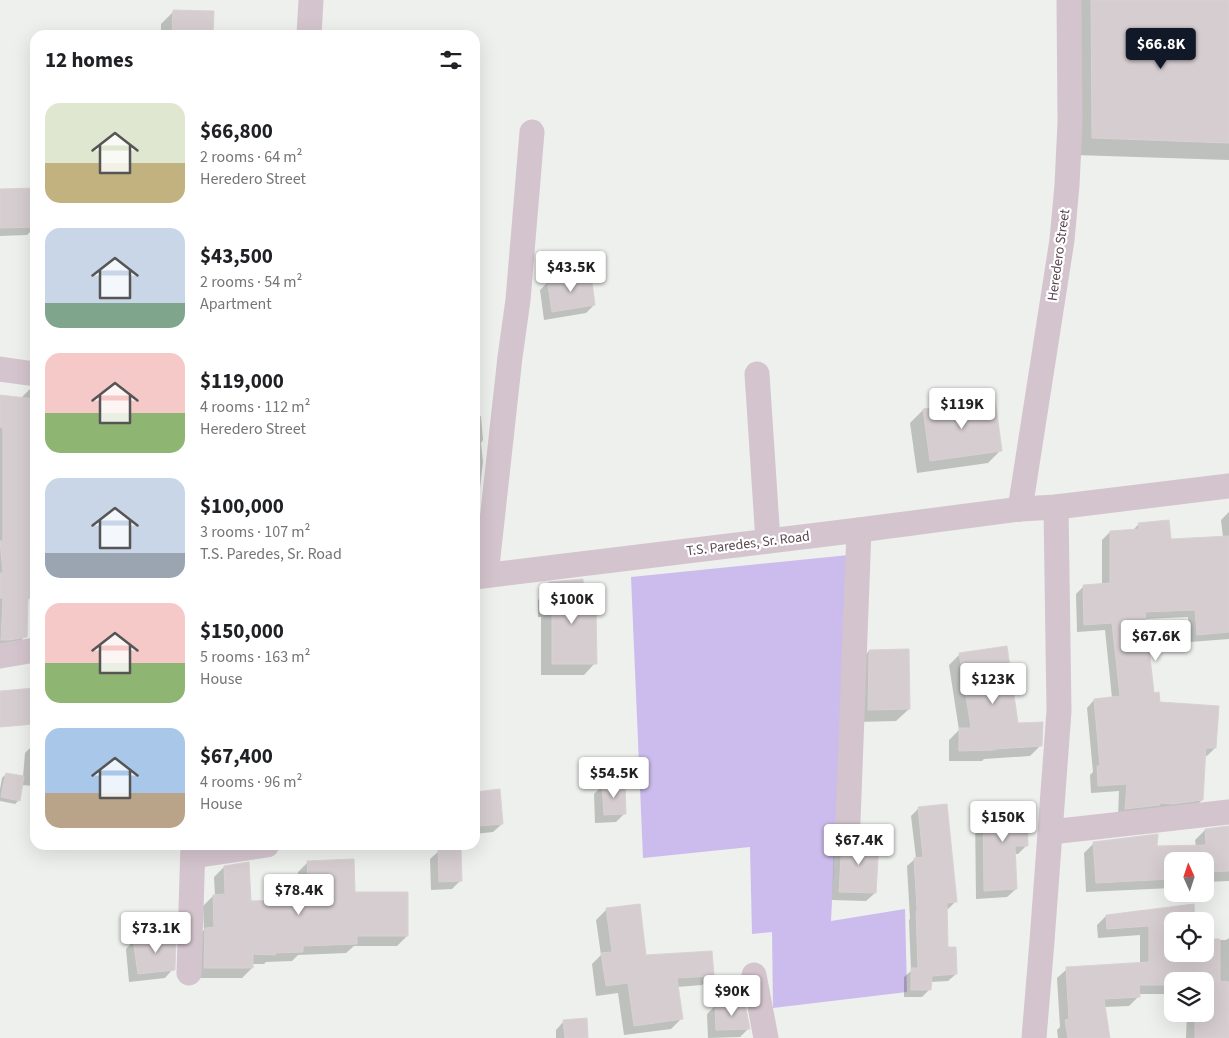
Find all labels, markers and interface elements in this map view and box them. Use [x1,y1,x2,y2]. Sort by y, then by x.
pin: $66.8K [1120,28,1202,70]
text: $66.8K [1137,33,1185,55]
text: 12 homes [45,45,133,75]
icon: filters [437,46,465,74]
text: $66,800 [200,116,273,146]
icon: home [85,123,145,183]
text: 2 rooms · 64 m² [200,146,302,168]
text: Heredero Street [200,168,306,190]
street label: Heredero Street [1043,208,1075,302]
text: $43,500 [200,241,273,271]
icon: home [85,248,145,308]
pin: $43.5K [530,250,612,293]
text: $43.5K [547,256,595,278]
text: 2 rooms · 54 m² [200,271,302,293]
text: Apartment [200,293,272,315]
text: $119,000 [200,366,284,396]
icon: home [85,373,145,433]
pin: $119K [927,388,997,430]
text: $119K [940,393,984,415]
text: 4 rooms · 112 m² [200,396,310,418]
text: Heredero Street [200,418,306,440]
text: $100,000 [200,491,284,521]
icon: home [85,498,145,558]
text: 3 rooms · 107 m² [200,521,310,543]
street label: T.S. Paredes, Sr. Road [685,527,811,561]
text: T.S. Paredes, Sr. Road [200,543,342,565]
pin: $100K [537,582,607,625]
text: $100K [550,588,594,610]
text: $150,000 [200,616,284,646]
pin: $67.6K [1115,620,1197,662]
icon: home [85,623,145,683]
text: $67.6K [1132,625,1180,647]
text: 5 rooms · 163 m² [200,646,310,668]
pin: $123K [958,662,1028,705]
text: House [200,668,242,690]
text: $123K [971,668,1015,690]
text: $67,400 [200,741,273,771]
icon: home [85,748,145,808]
pin: $54.5K [573,756,655,799]
text: $54.5K [590,762,638,784]
text: 4 rooms · 96 m² [200,771,302,793]
text: House [200,793,242,815]
pin: $150K [968,800,1038,843]
text: $150K [981,806,1025,828]
pin: $67.4K [818,824,900,866]
text: $67.4K [835,829,883,851]
north arrow [1164,852,1214,902]
map controls [1164,852,1214,1022]
pin: $78.4K [258,874,340,916]
text: $78.4K [275,879,323,901]
pin: $73.1K [115,912,197,954]
button: locate [1164,912,1214,962]
text: $73.1K [132,917,180,939]
button: layers [1164,972,1214,1022]
pin: $90K [702,974,762,1017]
text: $90K [714,980,750,1002]

